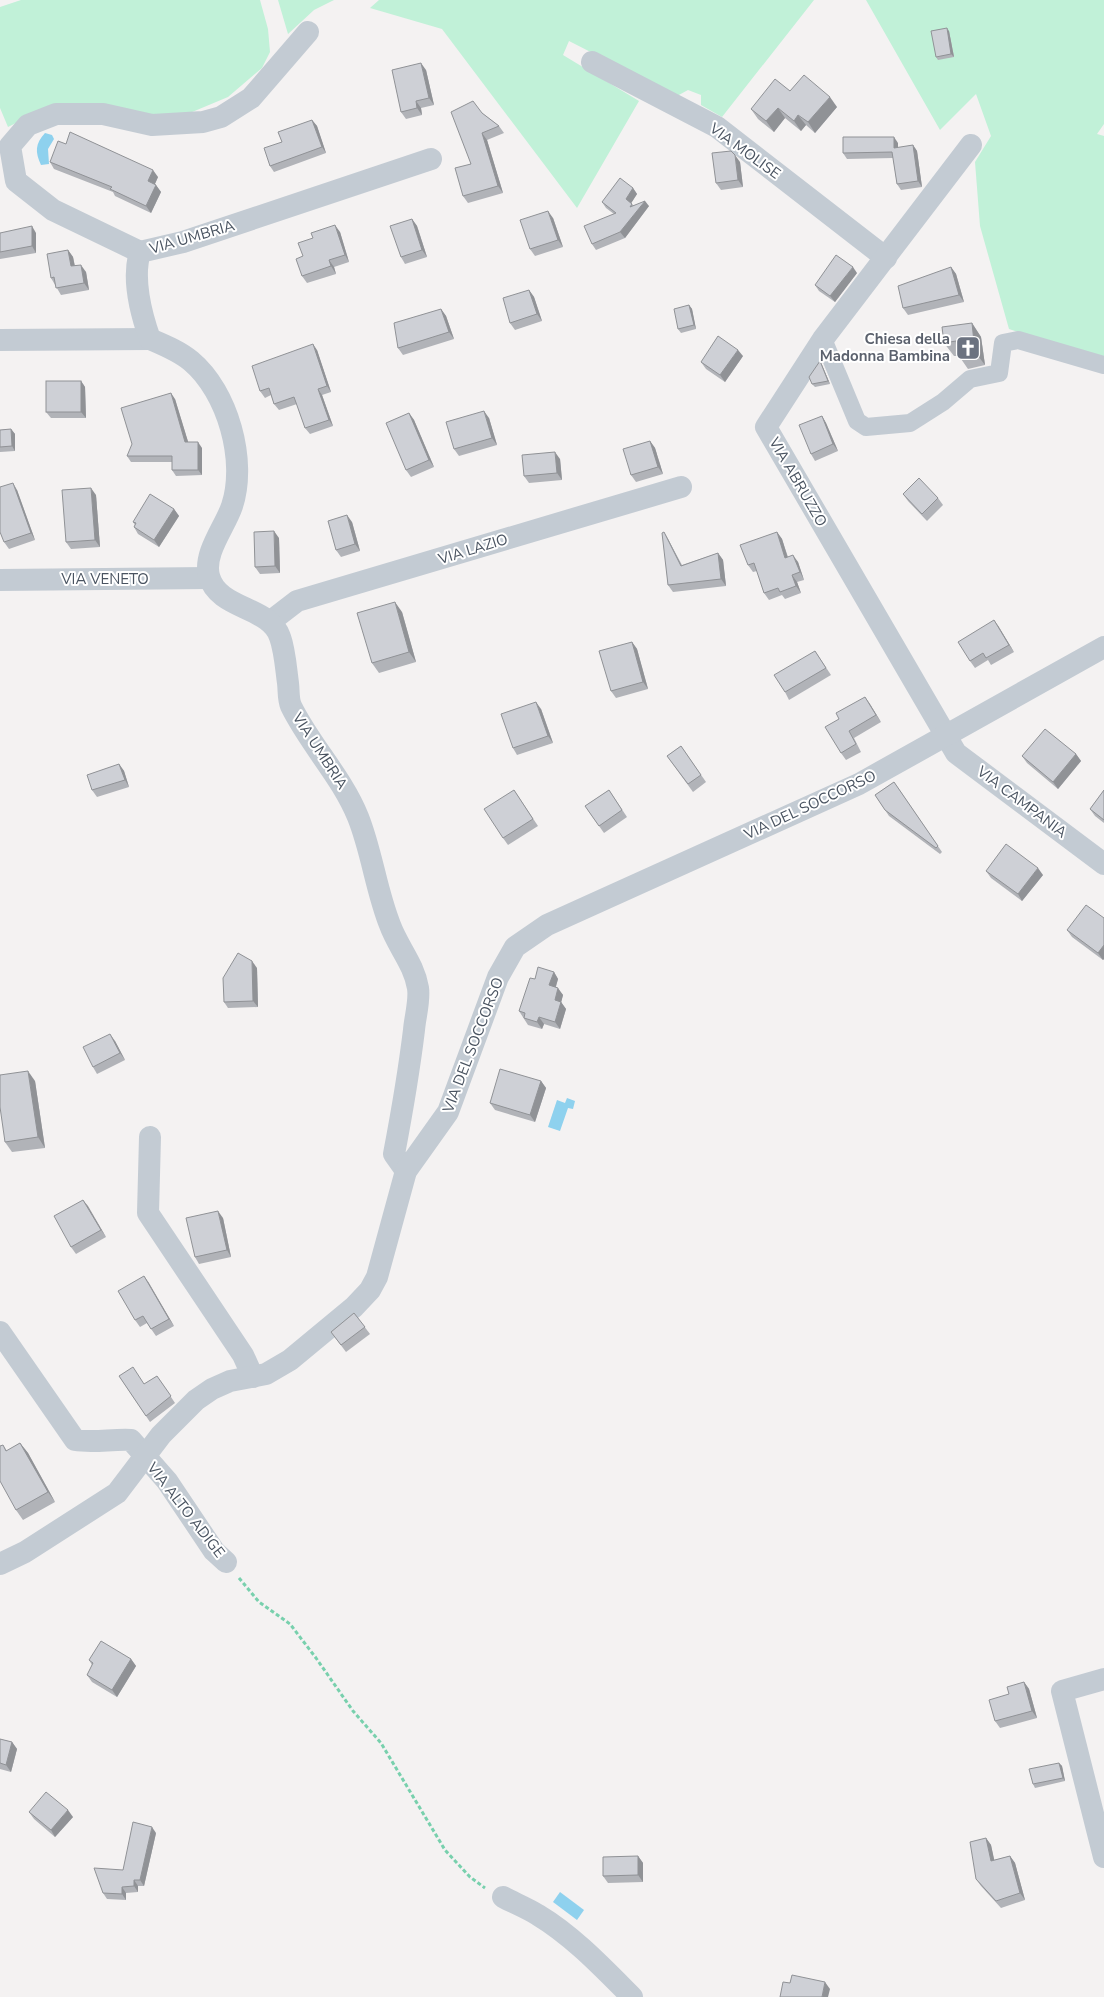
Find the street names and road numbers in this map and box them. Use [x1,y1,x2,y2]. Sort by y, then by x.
street label: VIA MOLISE [705,118,785,184]
street label: VIA UMBRIA [146,215,237,259]
street label: VIA ABRUZZO [764,433,832,530]
street label: VIA LAZIO [435,529,510,569]
street label: VIA VENETO [60,569,149,589]
street label: VIA UMBRIA [287,708,352,793]
street label: VIA CAMPANIA [972,761,1071,842]
street label: VIA DEL SOCCORSO [740,766,879,845]
street label: VIA DEL SOCCORSO [438,974,508,1116]
street label: VIA ALTO ADIGE [142,1458,229,1562]

